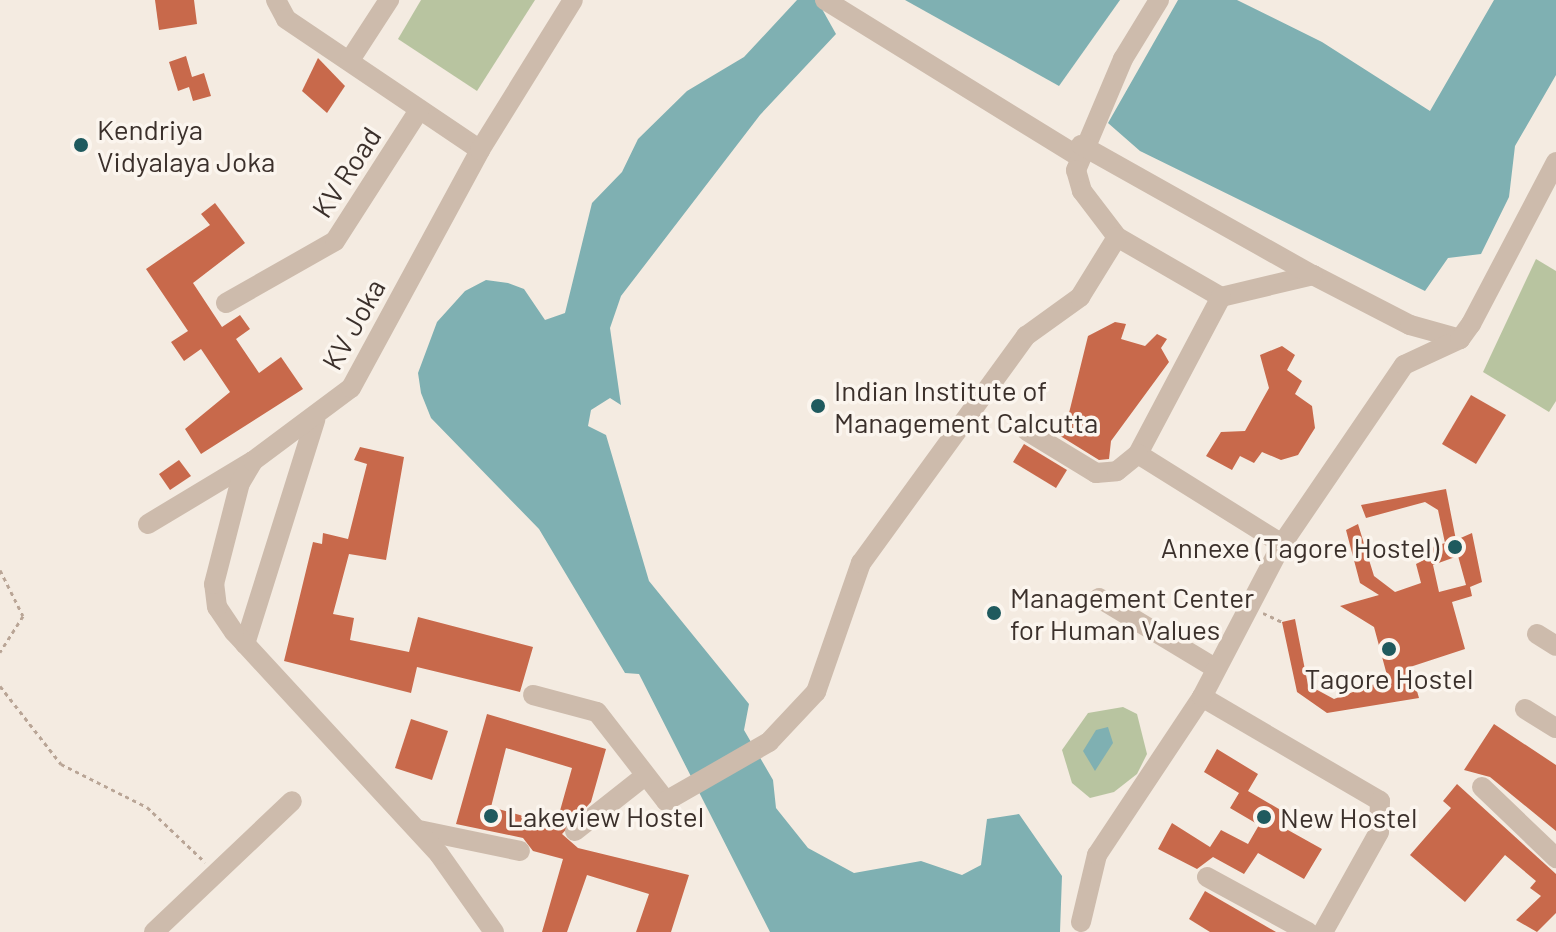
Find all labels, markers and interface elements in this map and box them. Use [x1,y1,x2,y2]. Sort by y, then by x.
place label: Kendriya Vidyalaya Joka [97,112,275,178]
street label: KV Road [304,120,388,224]
marker: Kendriya Vidyalaya Joka [72,136,90,154]
street label: KV Joka [314,273,392,375]
place label: Indian Institute of Management Calcutta [834,373,1098,439]
marker: Indian Institute of Management Calcutta [809,397,827,415]
place label: Annexe (Tagore Hostel) [1161,530,1439,564]
marker: Annexe (Tagore Hostel) [1446,538,1464,556]
place label: Management Center for Human Values [1010,580,1254,646]
marker: Management Center for Human Values [985,604,1003,622]
marker: Tagore Hostel [1380,640,1398,658]
place label: Tagore Hostel [1305,661,1473,695]
place label: Lakeview Hostel [507,799,704,833]
place label: New Hostel [1280,800,1417,834]
marker: Lakeview Hostel [482,807,500,825]
marker: New Hostel [1255,808,1273,826]

